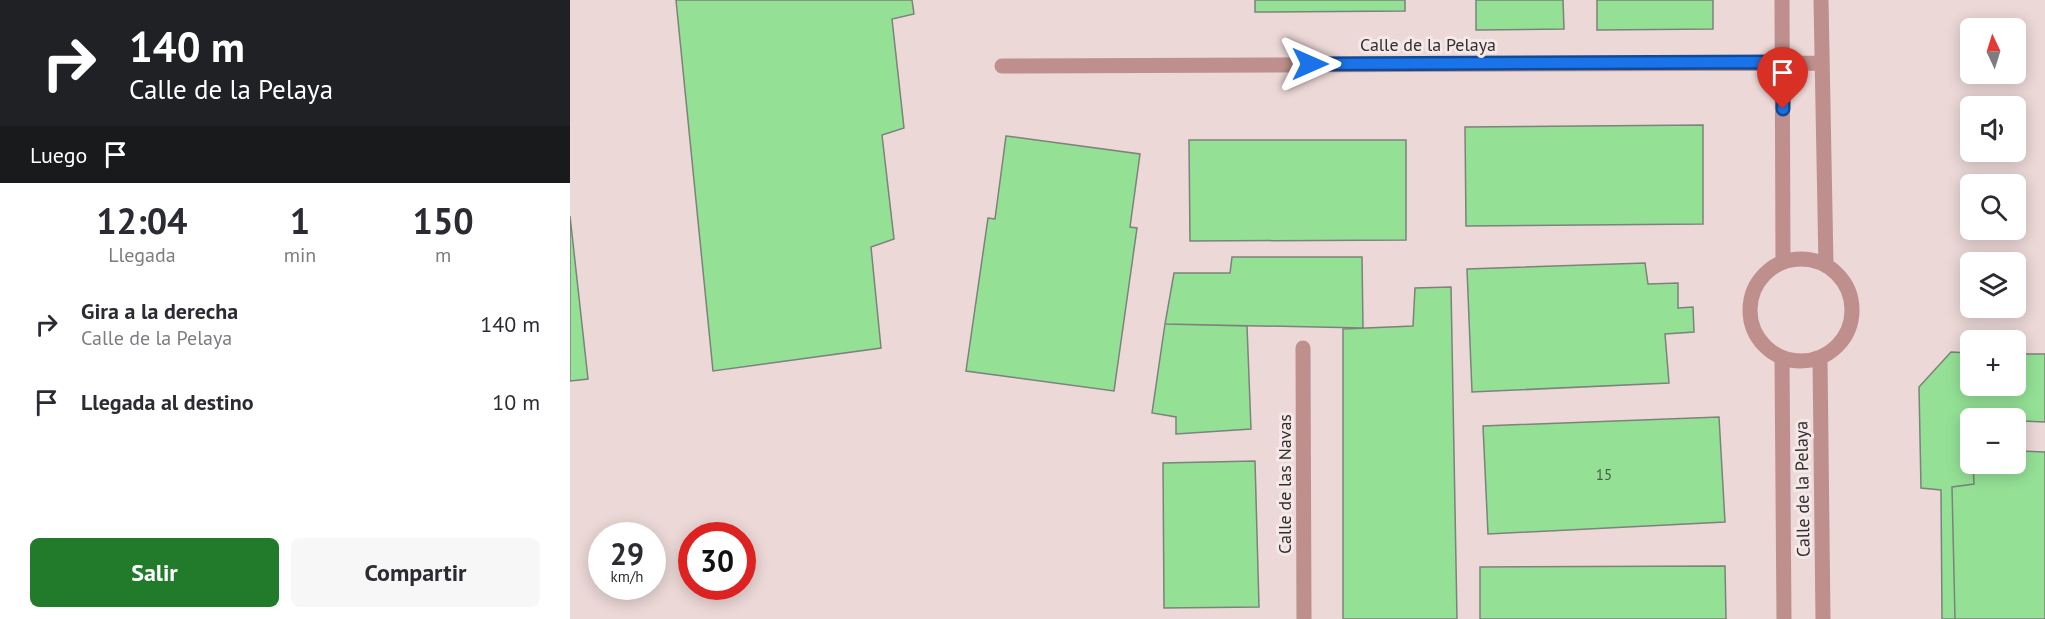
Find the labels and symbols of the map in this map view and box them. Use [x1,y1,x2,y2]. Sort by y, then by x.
north arrow [1960,18,2026,84]
position arrow [1278,32,1342,96]
street label: Calle de la Pelaya [1360,33,1496,56]
pin [1757,47,1808,109]
street label: Calle de las Navas [1273,414,1296,554]
street label: Calle de la Pelaya [1789,421,1815,557]
house number: 15 [1596,465,1612,484]
speed limit sign: 30 [678,522,756,600]

